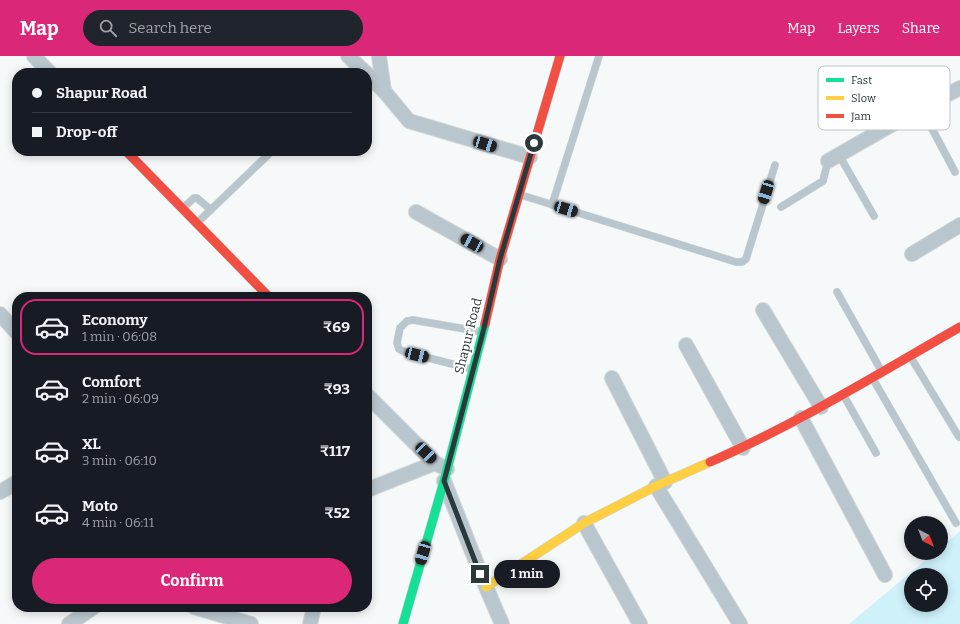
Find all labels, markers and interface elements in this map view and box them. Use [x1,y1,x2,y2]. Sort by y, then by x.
search box [83,10,363,46]
text: Map [20,17,59,40]
icon: search [97,17,119,39]
text: Search here [129,19,212,37]
text: Map [787,20,815,37]
text: Layers [837,20,880,37]
text: Share [902,20,940,37]
legend [818,66,950,130]
text: Fast [851,74,872,87]
text: Shapur Road [56,84,147,102]
text: Slow [851,92,876,105]
text: Jam [850,110,871,123]
text: Drop-off [56,123,117,141]
route start [525,134,543,152]
car [472,135,498,153]
car [757,179,775,205]
car [553,200,579,218]
car [459,232,485,254]
street label: Shapur Road [451,296,485,376]
icon: car [34,309,70,345]
text: Economy [82,311,148,329]
text: ₹69 [323,318,350,336]
text: 1 min · 06:08 [82,329,157,344]
car [404,346,430,364]
icon: car [34,371,70,407]
text: Comfort [82,373,141,391]
text: ₹93 [323,380,350,398]
text: 2 min · 06:09 [82,391,159,406]
icon: car [34,433,70,469]
text: XL [82,435,101,453]
car [413,440,439,466]
text: ₹117 [320,442,350,460]
text: 3 min · 06:10 [82,453,157,468]
icon: car [34,495,70,531]
text: Moto [82,497,118,515]
text: ₹52 [324,504,350,522]
text: 4 min · 06:11 [82,515,154,530]
north arrow [904,516,948,560]
map controls [904,516,948,612]
car [414,540,432,566]
button: Confirm [32,558,352,604]
callout: 1 min [494,560,560,588]
route end [471,565,489,583]
text: 1 min [511,566,543,581]
button: locate [904,568,948,612]

